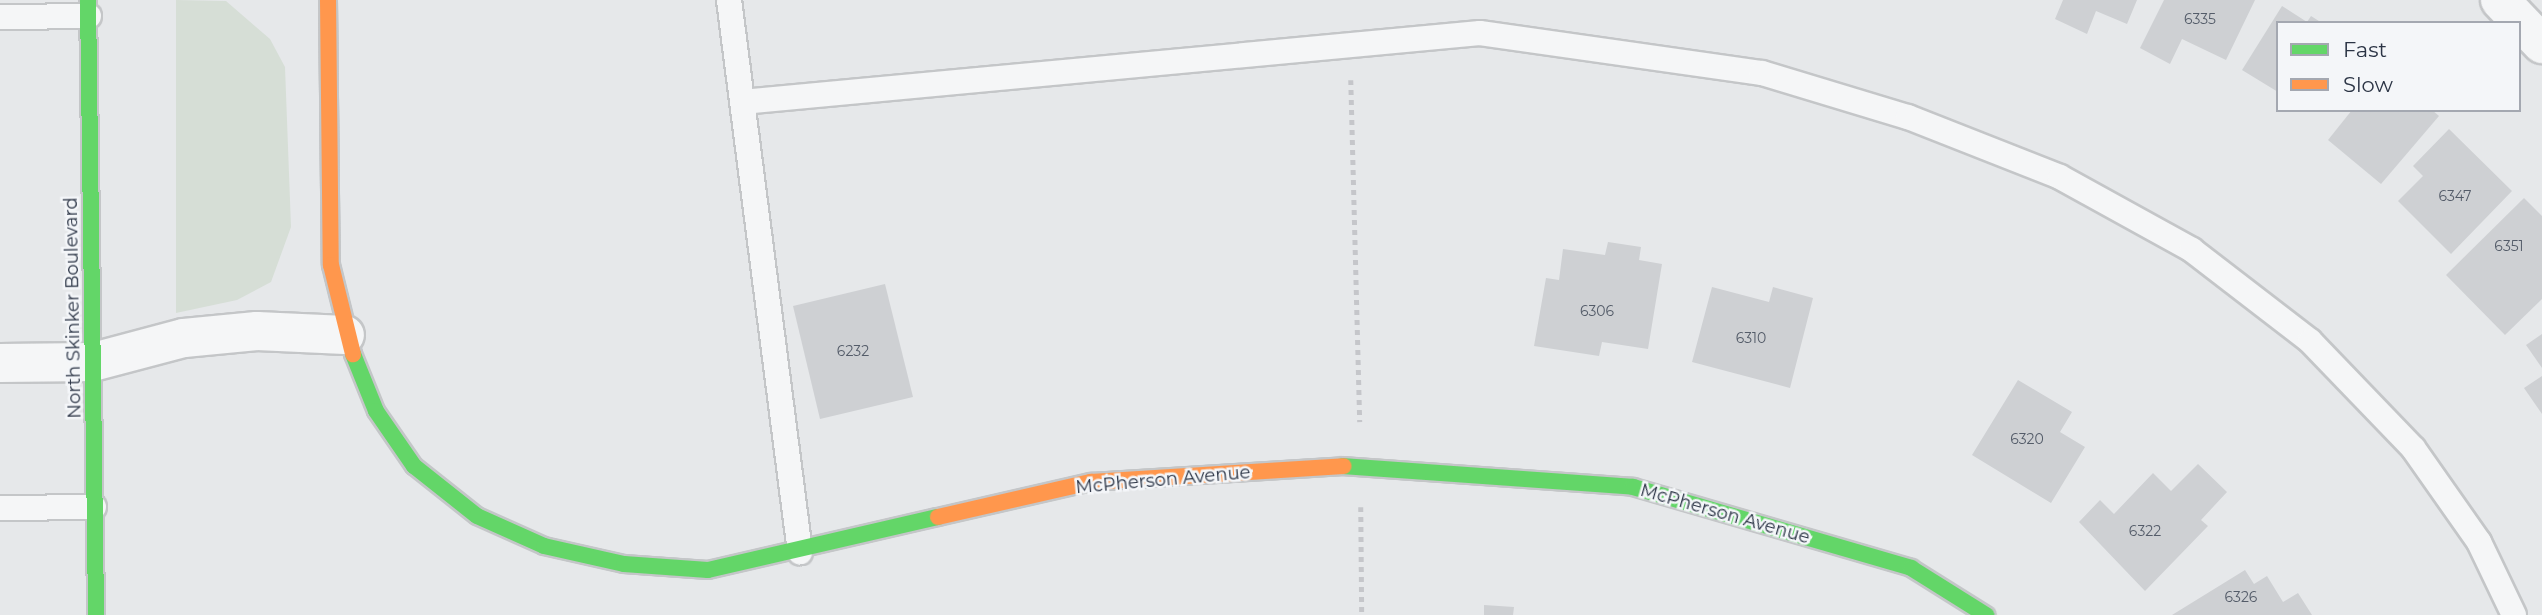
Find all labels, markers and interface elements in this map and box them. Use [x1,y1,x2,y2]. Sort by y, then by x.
house number: 6335 [2184,11,2216,27]
legend [2276,21,2521,112]
text: Fast [2343,37,2387,62]
text: Slow [2343,72,2393,97]
house number: 6347 [2438,188,2472,204]
street label: North Skinker Boulevard [60,197,86,419]
house number: 6351 [2494,238,2524,254]
house number: 6306 [1580,303,1614,319]
house number: 6310 [1736,330,1766,346]
house number: 6232 [837,343,869,359]
house number: 6320 [2010,431,2044,447]
street label: McPherson Avenue [1075,462,1251,498]
street label: McPherson Avenue [1638,479,1812,549]
house number: 6322 [2129,523,2161,539]
house number: 6326 [2225,589,2257,605]

